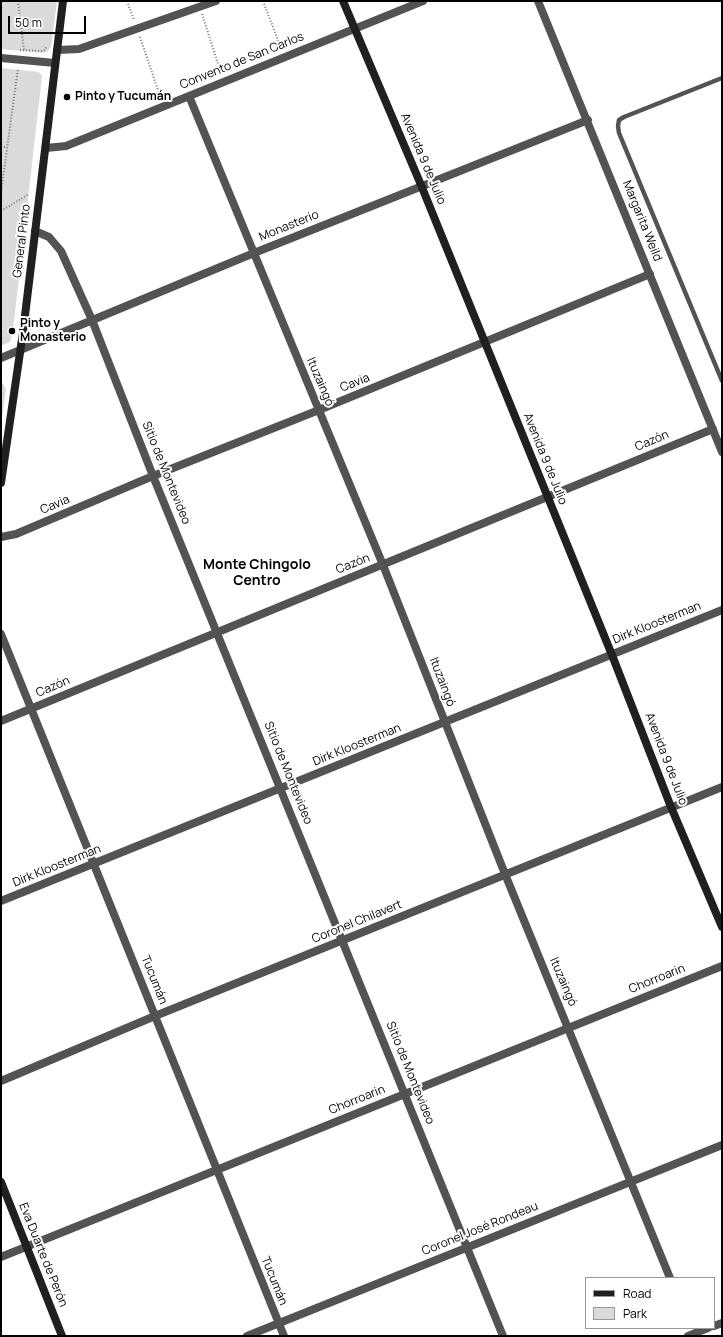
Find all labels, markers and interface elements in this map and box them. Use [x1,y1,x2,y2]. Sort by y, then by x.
scale bar [10,8,88,34]
text: 50 m [15,14,42,31]
street label: Convento de San Carlos [178,30,306,92]
place label: Pinto y Tucumán [75,90,171,104]
marker: Pinto y Tucumán [62,92,72,102]
street label: Avenida 9 de Julio [397,111,449,207]
street label: Margarita Weild [619,179,665,263]
street label: General Pinto [10,203,34,279]
street label: Monasterio [257,208,321,244]
place label: Pinto y Monasterio [20,317,86,345]
marker: Pinto y Monasterio [7,326,17,336]
street label: Ituzaingó [303,355,337,409]
street label: Cavia [338,371,372,395]
street label: Avenida 9 de Julio [520,411,570,507]
street label: Sitio de Montevideo [139,419,193,527]
street label: Cazón [633,427,671,455]
street label: Cavia [38,492,72,518]
street label: Cazón [334,551,372,577]
district label: Monte Chingolo Centro [203,557,311,590]
street label: Dirk Kloosterman [611,599,703,647]
street label: Ituzaingó [426,655,458,709]
street label: Cazón [34,673,72,701]
street label: Avenida 9 de Julio [642,711,690,807]
street label: Sitio de Montevideo [261,719,315,827]
street label: Dirk Kloosterman [311,721,403,769]
street label: Dirk Kloosterman [11,842,103,890]
street label: Coronel Chilavert [310,897,404,947]
street label: Tucumán [138,953,170,1007]
street label: Ituzaingó [546,955,580,1009]
street label: Chorroarin [627,961,687,997]
street label: Sitio de Montevideo [383,1019,437,1127]
street label: Chorroarin [327,1082,387,1118]
street label: Coronel José Rondeau [420,1199,540,1259]
street label: Eva Duarte de Perón [16,1201,70,1309]
street label: Tucumán [258,1254,290,1308]
legend [585,1277,715,1329]
text: Road [623,1285,651,1302]
text: Park [623,1305,647,1322]

